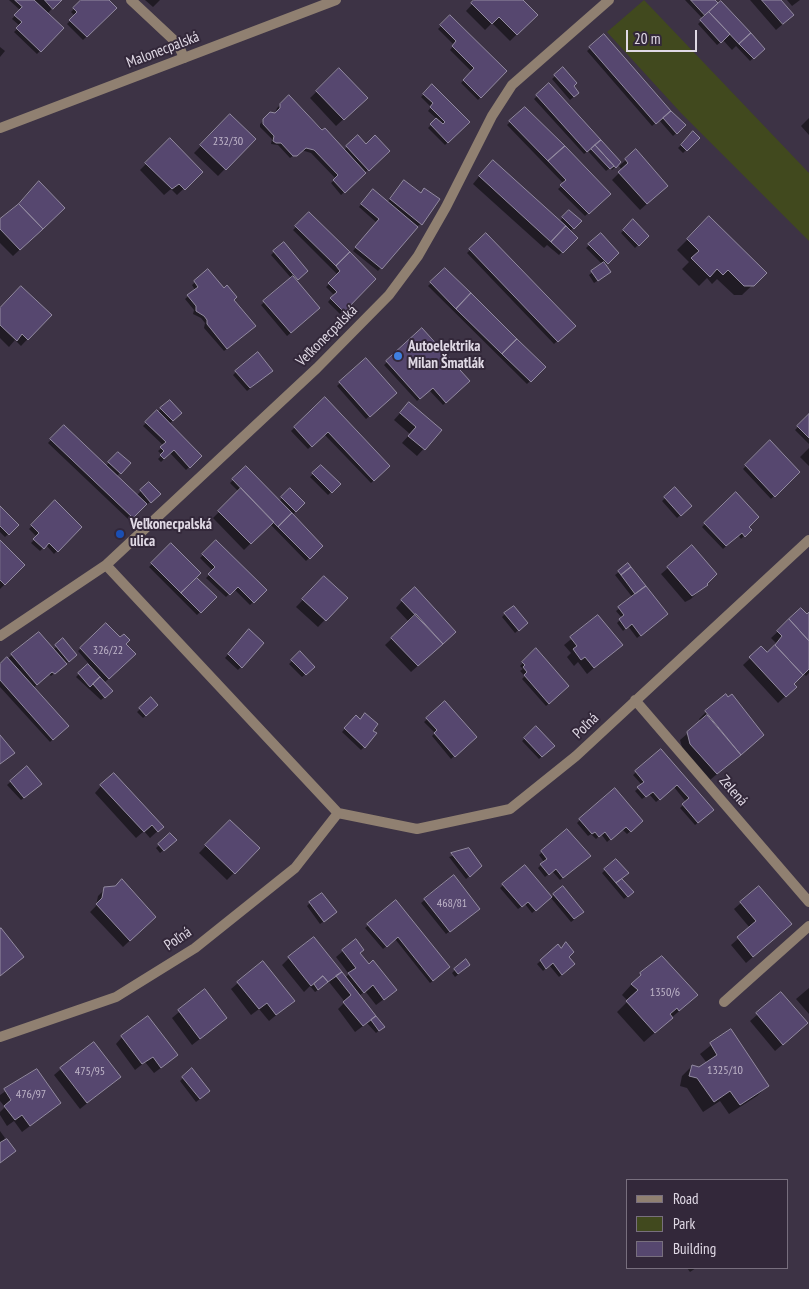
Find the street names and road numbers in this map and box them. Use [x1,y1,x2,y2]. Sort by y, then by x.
street label: Malonecpalská [124,28,202,72]
street label: Veľkonecpalská [293,302,361,370]
street label: Poľná [569,709,603,743]
street label: Zelená [715,772,751,810]
street label: Poľná [161,923,195,955]

